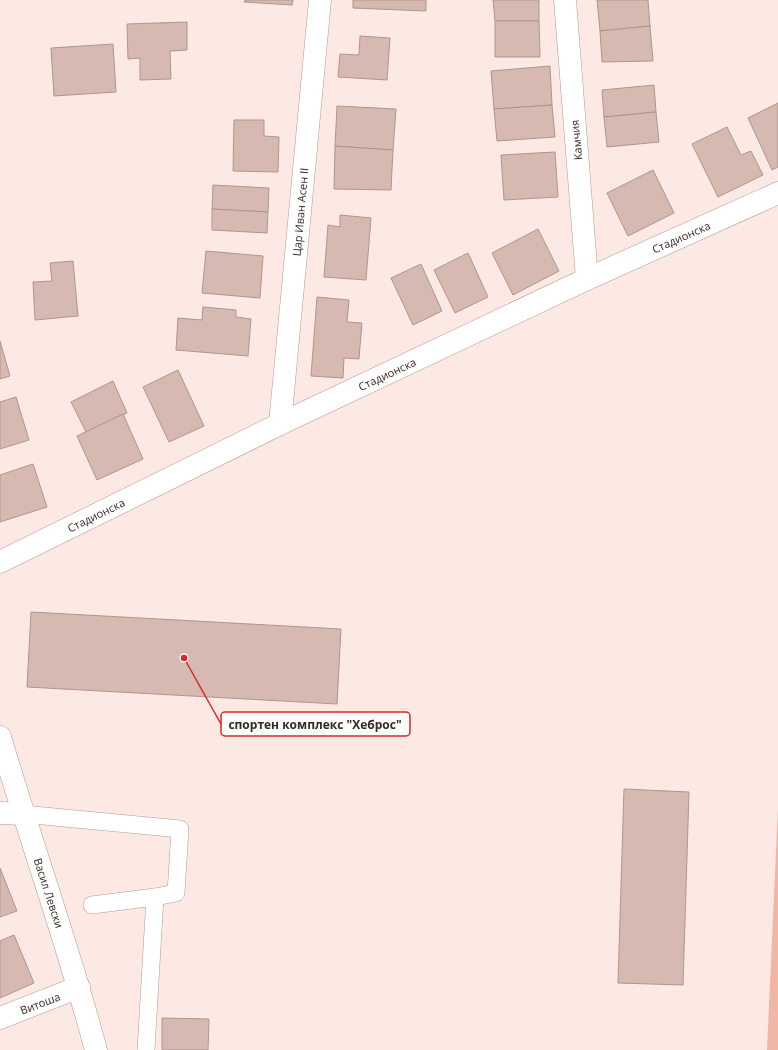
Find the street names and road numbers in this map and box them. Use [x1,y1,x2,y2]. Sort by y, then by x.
street label: Камчия [567,119,585,161]
street label: Цар Иван Асен II [289,167,311,257]
street label: Стадионска [650,218,712,256]
street label: Стадионска [356,354,418,394]
street label: Стадионска [65,495,127,535]
street label: Васил Левски [31,856,67,930]
street label: Витоша [18,989,62,1017]

